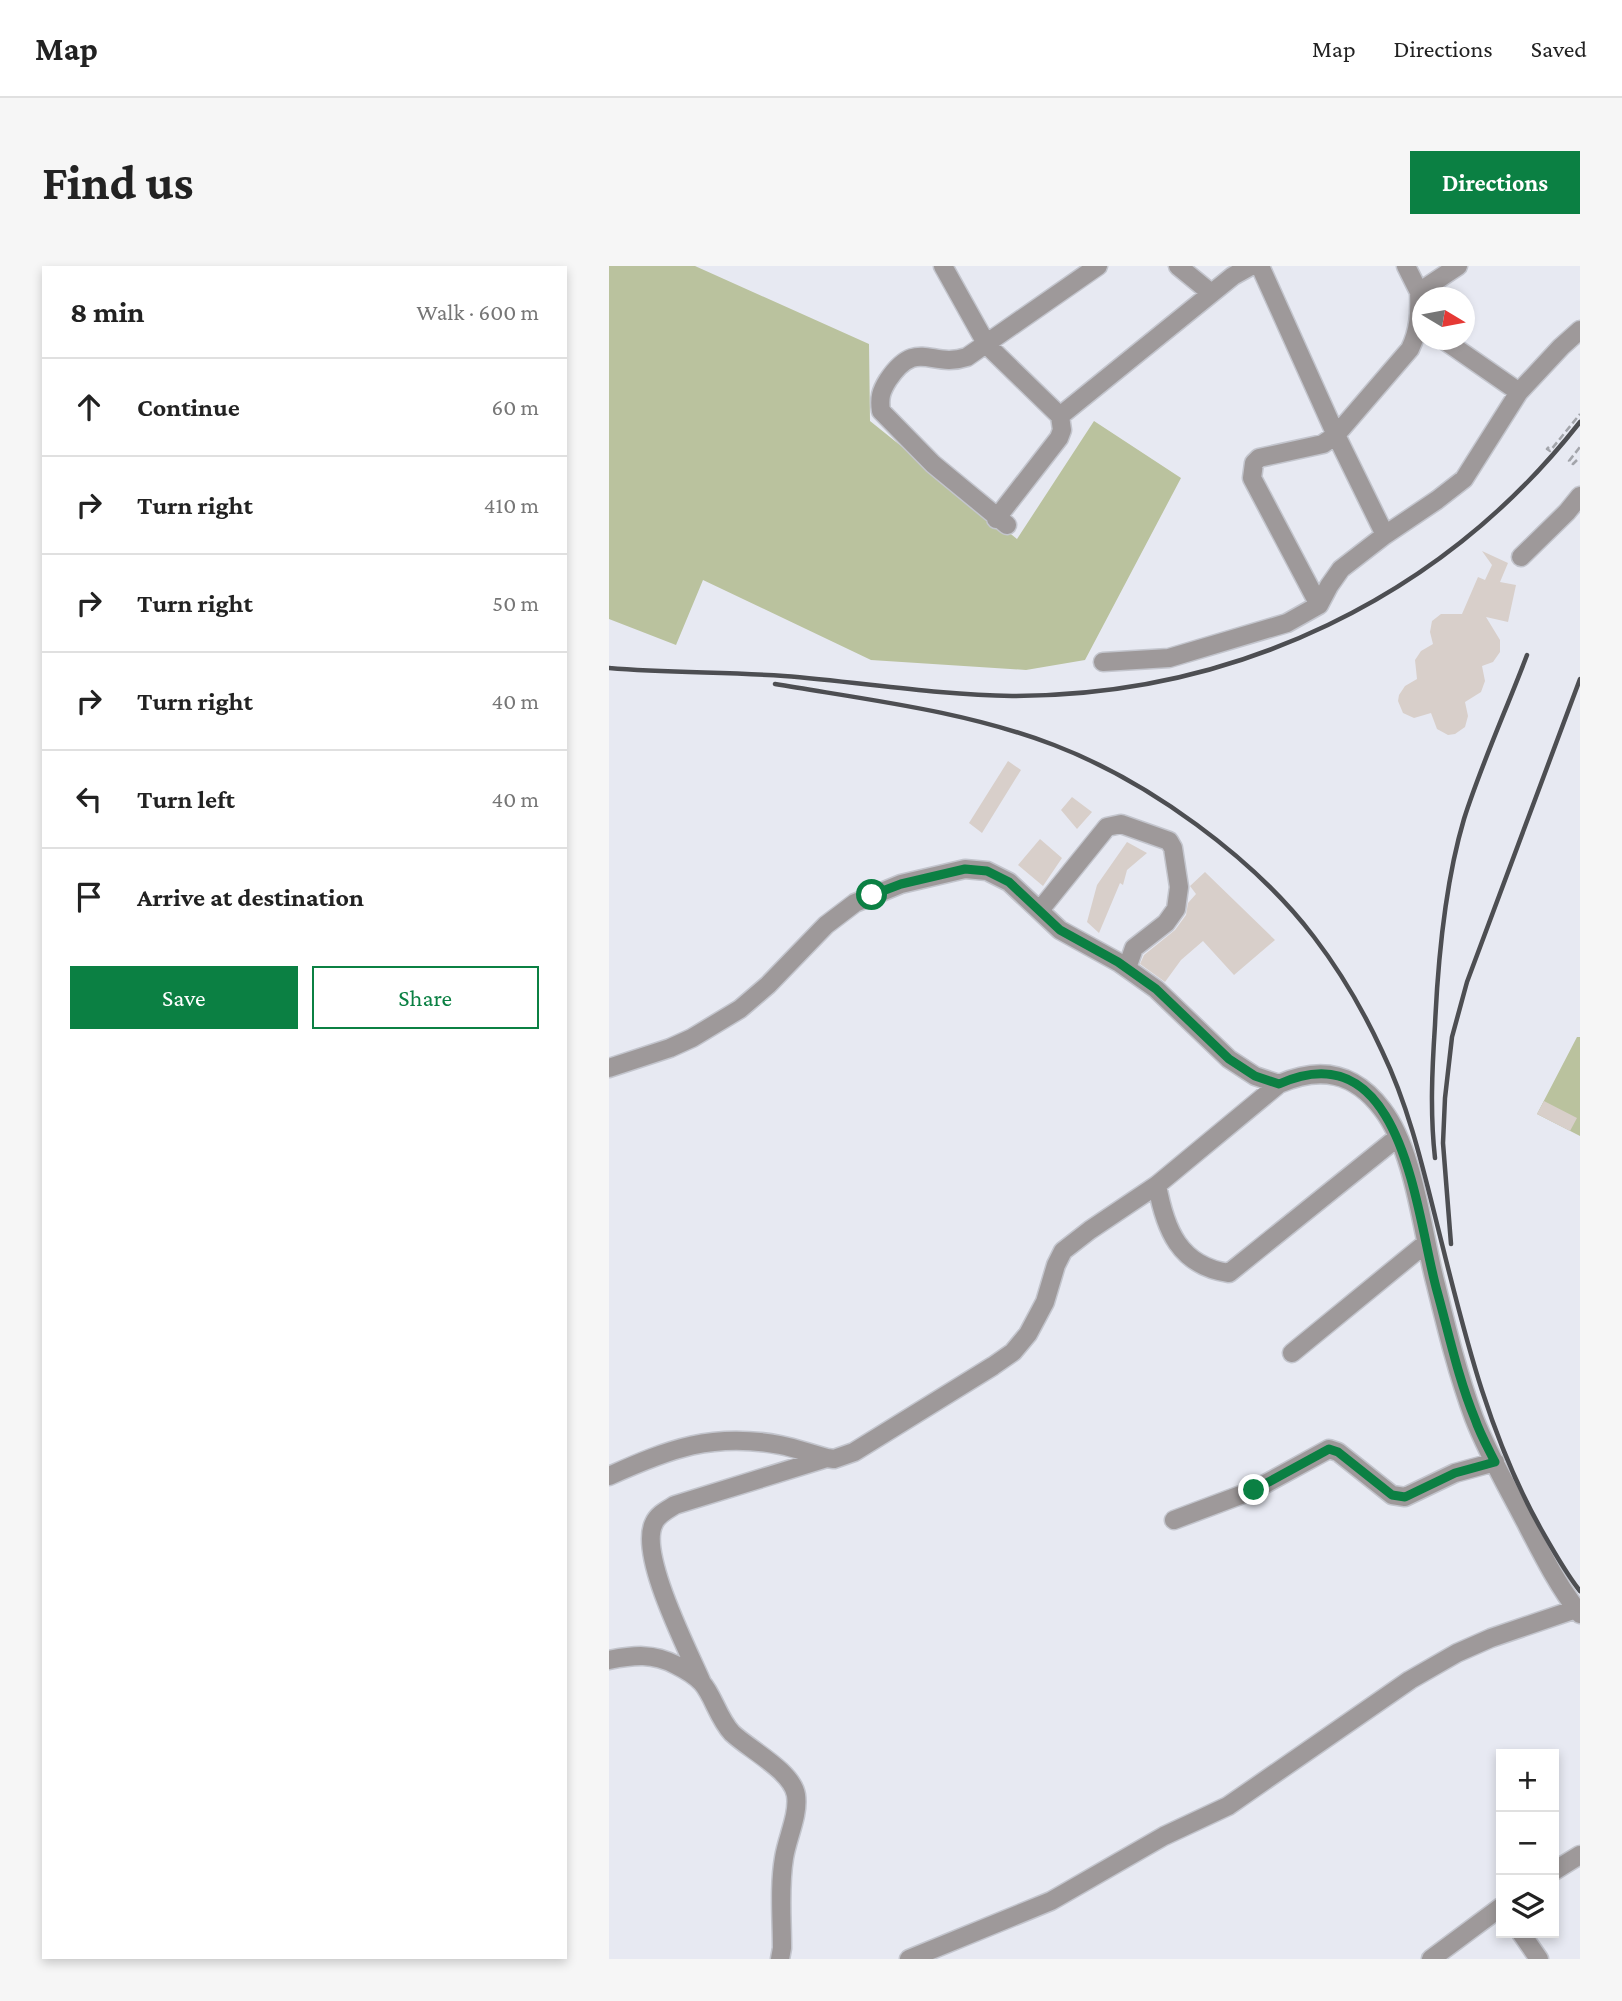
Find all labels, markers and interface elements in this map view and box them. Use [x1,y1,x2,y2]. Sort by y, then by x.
text: Map [35,30,98,67]
text: Map [1312,35,1356,62]
text: Directions [1394,35,1493,62]
text: Saved [1531,35,1587,62]
button: Directions [1410,151,1580,214]
text: Find us [42,155,194,210]
north arrow [1412,287,1475,350]
text: 8 min [70,295,145,328]
text: Walk · 600 m [417,299,539,325]
icon: ahead [70,388,108,426]
text: Continue [137,393,240,422]
text: 60 m [492,394,539,420]
icon: right [70,486,108,524]
text: Turn right [137,491,253,520]
text: 410 m [484,492,539,518]
icon: right [70,584,108,622]
text: Turn right [137,589,253,618]
text: 50 m [492,590,539,616]
icon: right [70,682,108,720]
text: Turn right [137,687,253,716]
text: 40 m [491,688,539,714]
icon: left [70,780,108,818]
text: Turn left [137,785,235,814]
text: 40 m [491,786,539,812]
icon: arrive [70,878,108,916]
route start [856,879,887,910]
text: Arrive at destination [137,883,364,912]
button: Save [70,966,298,1029]
button: Share [312,966,539,1029]
route end [1238,1474,1269,1505]
map controls [1496,1749,1559,1938]
button: + [1496,1749,1559,1812]
button: − [1496,1812,1559,1875]
button: layers [1496,1875,1559,1938]

